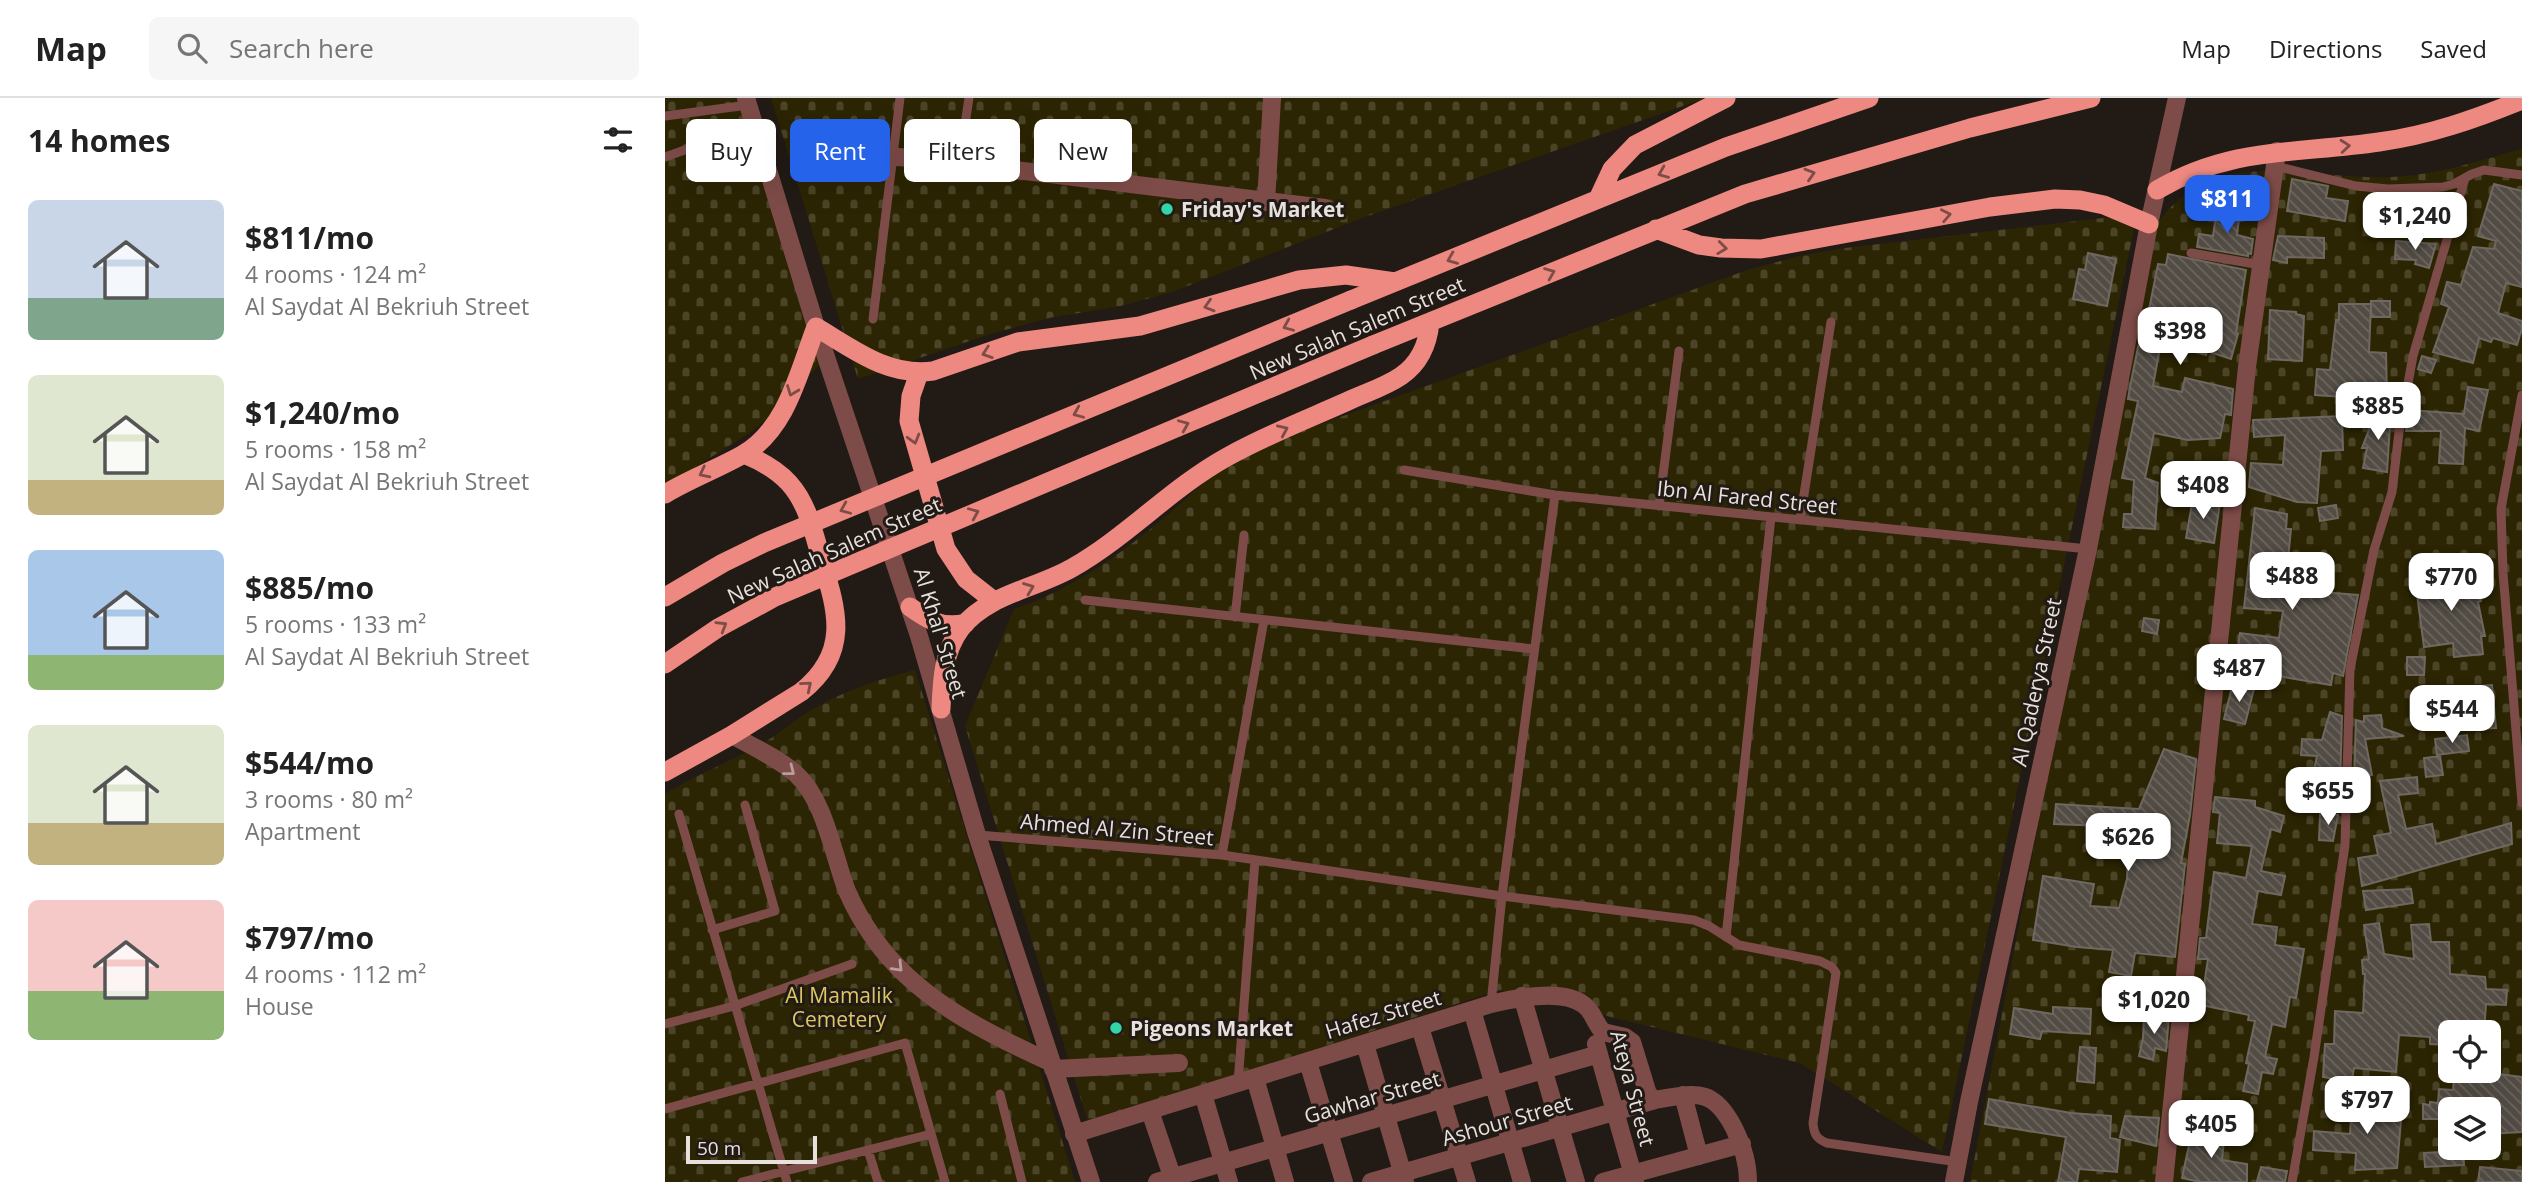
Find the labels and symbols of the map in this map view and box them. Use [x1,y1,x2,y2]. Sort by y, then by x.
one-way arrow [2340,139,2351,154]
one-way arrow [1658,164,1670,178]
one-way arrow [1804,168,1816,183]
pin: $811 [2186,176,2268,235]
pin: $1,240 [2358,192,2472,252]
place label: Friday's Market [1181,195,1344,223]
marker: Friday's Market [1159,201,1175,217]
one-way arrow [1940,208,1952,223]
one-way arrow [1716,240,1728,255]
one-way arrow [1447,250,1459,264]
one-way arrow [1543,267,1555,281]
street label: New Salah Salem Street [1245,270,1469,386]
one-way arrow [1203,298,1215,312]
pin: $398 [2139,308,2221,367]
one-way arrow [1282,317,1294,331]
one-way arrow [981,345,994,359]
pin: $885 [2337,382,2419,442]
one-way arrow [786,384,800,396]
one-way arrow [1072,405,1085,419]
one-way arrow [1176,419,1189,433]
one-way arrow [1276,424,1289,438]
one-way arrow [905,432,920,444]
pin: $408 [2162,462,2244,521]
one-way arrow [699,465,711,479]
street label: Ibn Al Fared Street [1656,474,1838,520]
street label: New Salah Salem Street [722,490,946,610]
one-way arrow [839,501,851,515]
one-way arrow [967,508,979,522]
pin: $488 [2251,552,2333,612]
pin: $770 [2410,554,2492,613]
street label: Al Khal' Street [908,564,974,702]
one-way arrow [1022,582,1034,596]
street label: Al Qaderya Street [2004,595,2068,769]
one-way arrow [714,621,727,634]
pin: $487 [2198,644,2280,704]
one-way arrow [799,682,812,694]
pin: $544 [2411,686,2493,745]
one-way arrow [783,762,795,775]
pin: $655 [2287,768,2369,827]
street label: Ahmed Al Zin Street [1019,807,1215,851]
pin: $626 [2087,814,2169,873]
one-way arrow [890,959,903,972]
pin: $1,020 [2097,976,2211,1036]
park label: Al Mamalik Cemetery [785,981,893,1033]
street label: Hafez Street [1322,983,1444,1045]
place label: Pigeons Market [1130,1014,1293,1042]
marker: Pigeons Market [1108,1020,1124,1036]
street label: Ateya Street [1604,1027,1662,1149]
street label: Gawhar Street [1301,1064,1443,1130]
pin: $797 [2326,1076,2408,1136]
street label: Ashour Street [1439,1088,1575,1152]
pin: $405 [2170,1100,2252,1160]
scale bar [686,1133,817,1165]

